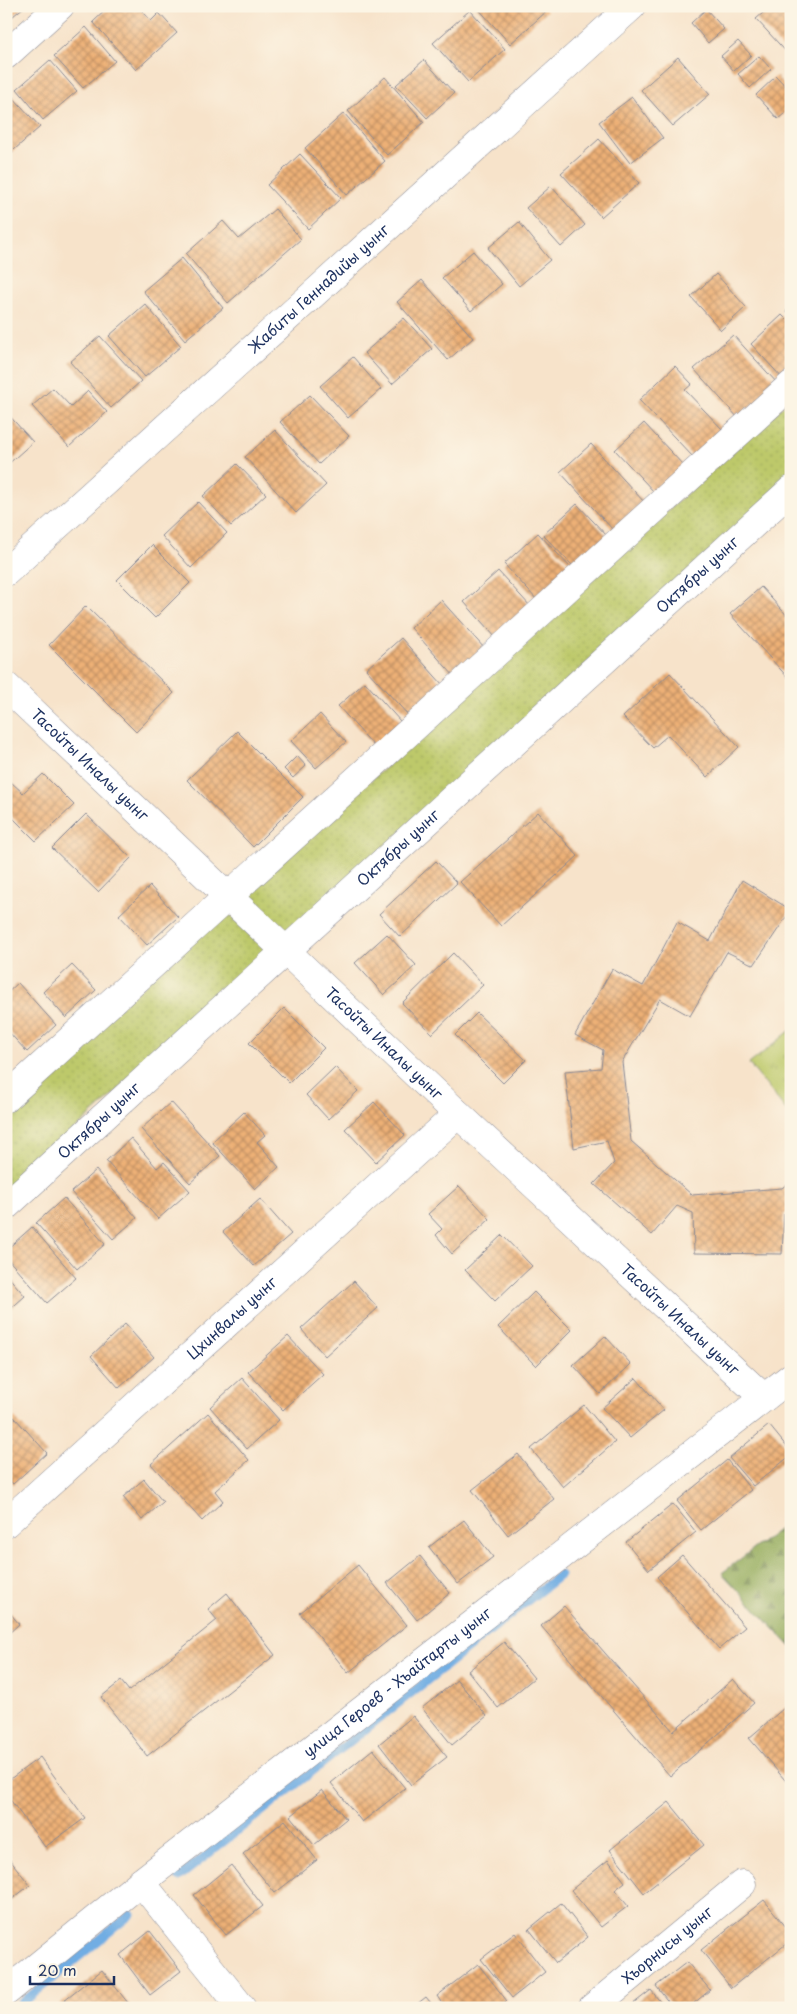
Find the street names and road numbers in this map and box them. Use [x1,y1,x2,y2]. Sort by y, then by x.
street label: Жабиты Геннадийы уынг [242,218,394,358]
street label: Октябры уынг [650,530,743,618]
street label: Тасойты Иналы уынг [26,702,155,826]
street label: Октябры уынг [351,803,444,891]
street label: Тасойты Иналы уынг [321,981,449,1104]
street label: Октябры уынг [52,1076,145,1164]
street label: Тасойты Иналы уынг [616,1258,746,1380]
street label: Цхинвалы уынг [181,1270,282,1364]
street label: улица Героев - Хъайтарты уынг [298,1601,496,1762]
street label: Хъорнисы уынг [616,1900,717,1989]

